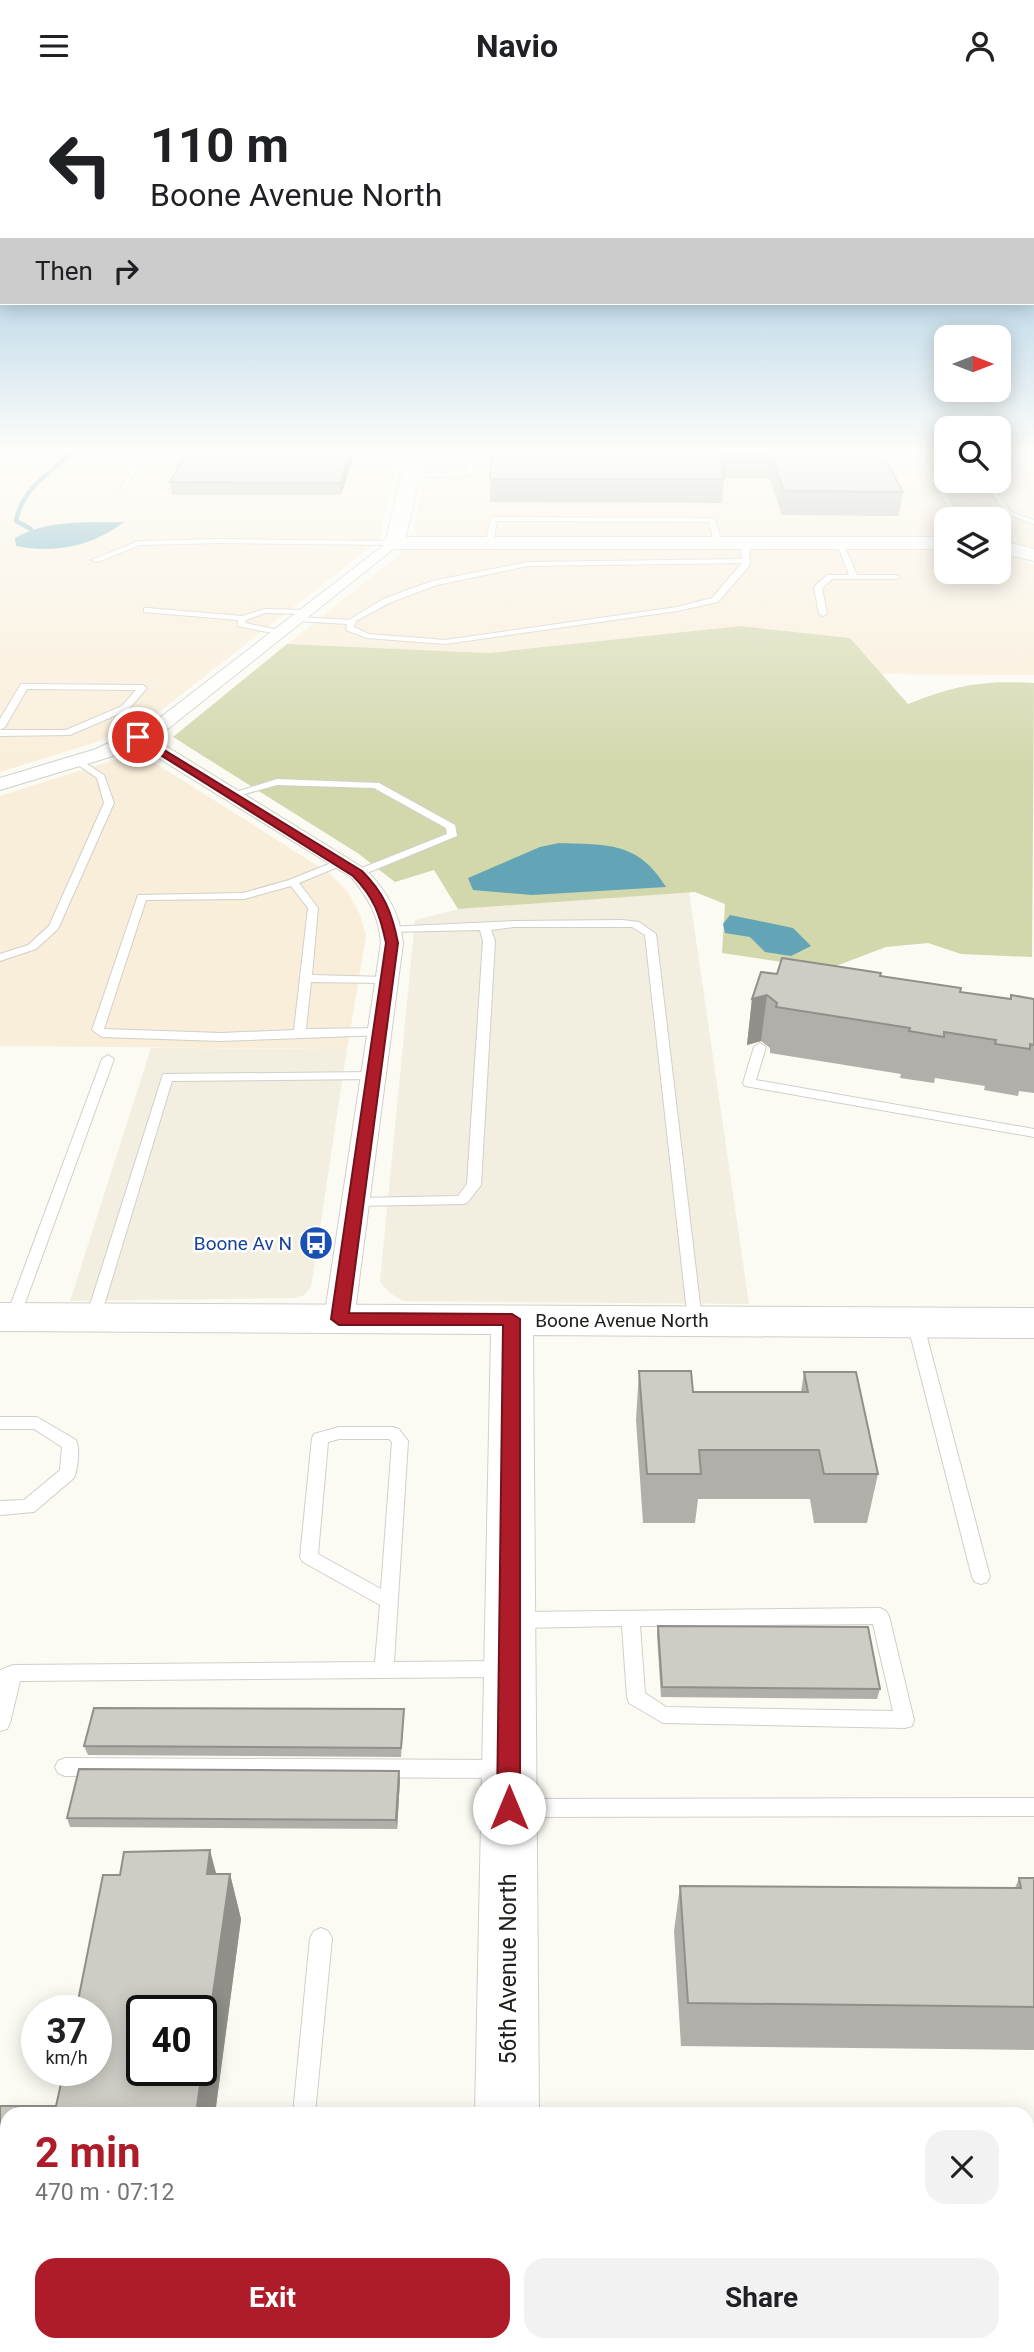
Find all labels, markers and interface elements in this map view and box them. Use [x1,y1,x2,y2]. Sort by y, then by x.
icon: menu [35,27,73,65]
text: Navio [476,27,558,65]
icon: person [961,27,999,65]
text: 110 m [150,117,289,174]
icon: left [35,119,126,210]
text: Boone Avenue North [150,176,442,214]
icon: right [107,252,145,290]
text: Then [35,256,93,286]
north arrow [934,325,1012,403]
map controls [934,325,1011,584]
button: search [934,416,1011,493]
button: layers [934,507,1011,584]
pin [108,707,168,767]
icon: arrive [119,718,157,756]
bus stop icon: Boone Av N [297,1224,335,1262]
place label: Boone Av N [194,1232,292,1255]
street label: Boone Avenue North [535,1309,709,1332]
position arrow [472,1771,546,1845]
street label: 56th Avenue North [495,1874,522,2064]
speed limit sign: 40 [126,1995,217,2086]
text: 37 [46,2011,87,2052]
text: km/h [45,2047,88,2068]
text: 2 min [35,2128,141,2177]
button: close [925,2130,999,2204]
text: 470 m · 07:12 [35,2179,174,2206]
button: Exit [35,2258,510,2338]
button: Share [524,2258,999,2338]

